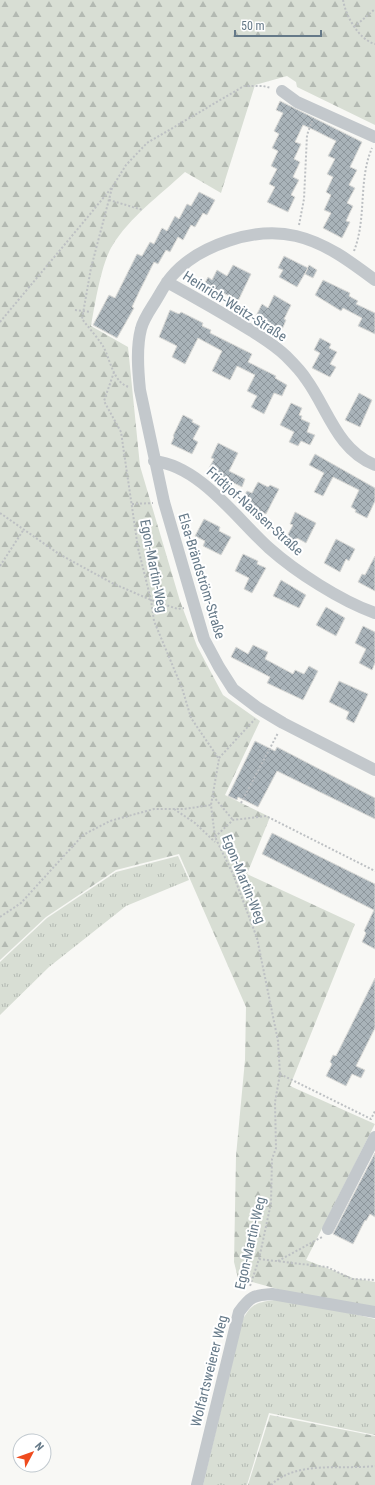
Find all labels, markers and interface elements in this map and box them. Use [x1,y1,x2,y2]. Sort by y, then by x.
scale bar [235,12,321,38]
text: 50 m [241,19,265,33]
street label: Heinrich-Weitz-Straße [180,268,290,345]
street label: Fridtjof-Nansen-Straße [203,463,307,559]
street label: Elsa-Brändström-Straße [175,511,229,641]
street label: Egon-Martin-Weg [137,518,171,614]
street label: Egon-Martin-Weg [219,832,269,926]
street label: Egon-Martin-Weg [232,1195,268,1291]
street label: Wolfartsweierer Weg [187,1314,231,1428]
north arrow [12,1433,52,1473]
text: N [32,1440,46,1454]

